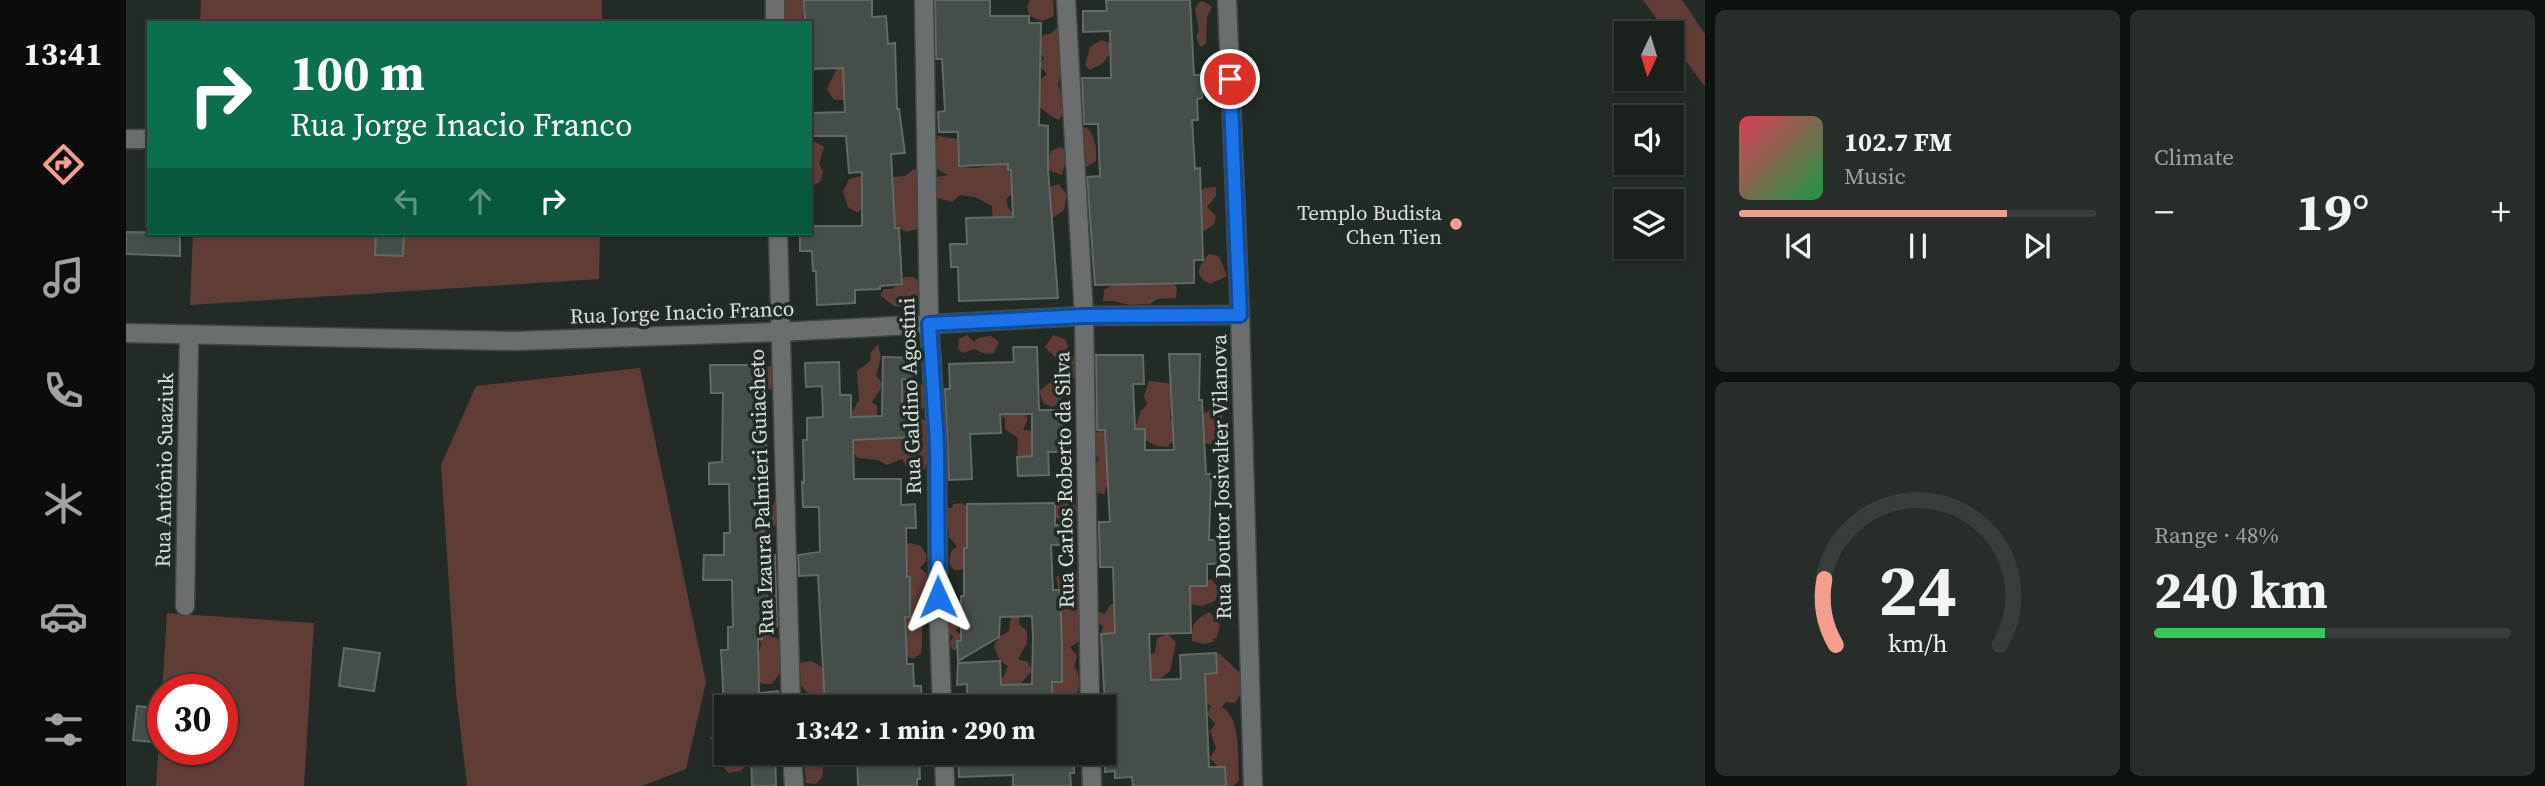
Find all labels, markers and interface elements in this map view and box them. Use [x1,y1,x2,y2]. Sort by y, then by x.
north arrow [1614,21,1684,91]
map controls [1614,21,1684,259]
text: 13:41 [24,32,102,76]
text: 100 m [290,39,425,106]
icon: right [175,49,266,140]
pin [1200,49,1260,109]
icon: arrive [1211,60,1249,98]
text: Rua Jorge Inacio Franco [290,103,633,147]
button: sound [1614,105,1684,175]
text: 102.7 FM [1844,124,1952,160]
icon: directions [39,140,88,189]
text: Climate [2154,141,2234,173]
text: Music [1844,160,1906,192]
text: 19° [2296,176,2369,247]
icon: left [388,182,426,220]
icon: ahead [461,182,499,220]
icon: right [534,182,572,220]
text: − [2154,186,2174,238]
text: + [2491,186,2511,238]
button: layers [1614,189,1684,259]
place label: Templo Budista Chen Tien [1297,198,1442,251]
marker: Templo Budista Chen Tien [1448,216,1464,232]
icon: previous [1780,227,1818,265]
icon: pause [1899,227,1937,265]
icon: next [2018,227,2056,265]
icon: music [39,253,88,302]
street label: Rua Jorge Inacio Franco [569,294,795,330]
street label: Rua Galdino Agostini [892,297,928,495]
street label: Rua Doutor Josivalter Vilanova [1204,334,1238,620]
street label: Rua Izaura Palmieri Guiacheto [742,348,780,636]
street label: Rua Carlos Roberto da Silva [1047,351,1081,609]
icon: phone [39,366,88,415]
street label: Rua Antônio Suaziuk [148,372,180,568]
icon: climate [39,479,88,528]
text: Range · 48% [2154,519,2279,551]
text: 24 [1878,540,1957,639]
text: 240 km [2154,554,2328,625]
position arrow [901,560,975,634]
icon: car [39,592,88,641]
text: km/h [1888,626,1947,660]
speed limit sign: 30 [147,674,238,765]
icon: filters [39,705,88,754]
text: 13:42 · 1 min · 290 m [795,712,1035,748]

